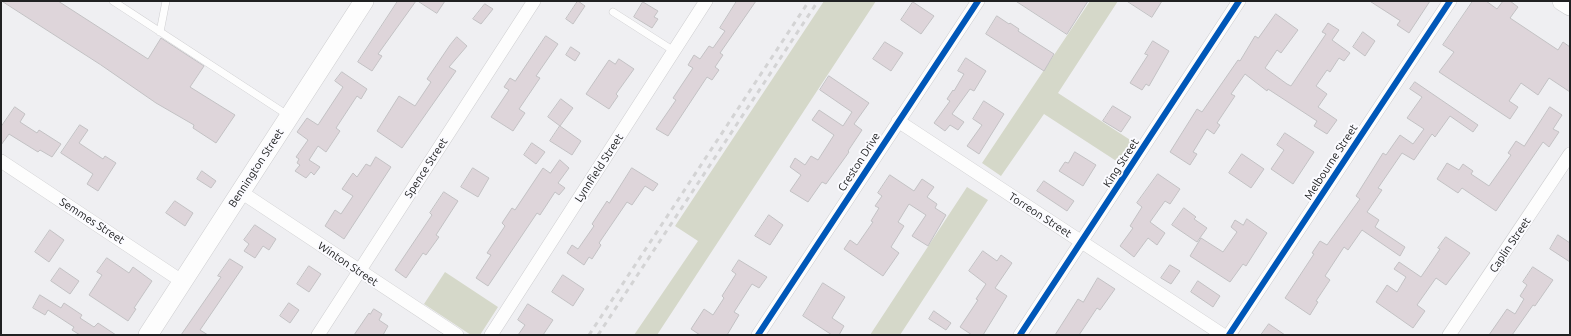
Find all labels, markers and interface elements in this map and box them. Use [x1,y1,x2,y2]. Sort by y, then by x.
street label: Melbourne Street [1302,122,1360,202]
street label: Bennington Street [226,126,286,210]
street label: Creston Drive [835,130,883,194]
street label: Lynnfield Street [572,131,626,205]
street label: Spence Street [402,135,450,201]
street label: King Street [1100,136,1142,190]
street label: Torreon Street [1006,190,1074,240]
street label: Semmes Street [57,195,127,247]
street label: Caplin Street [1487,215,1533,275]
street label: Winton Street [315,239,381,289]

